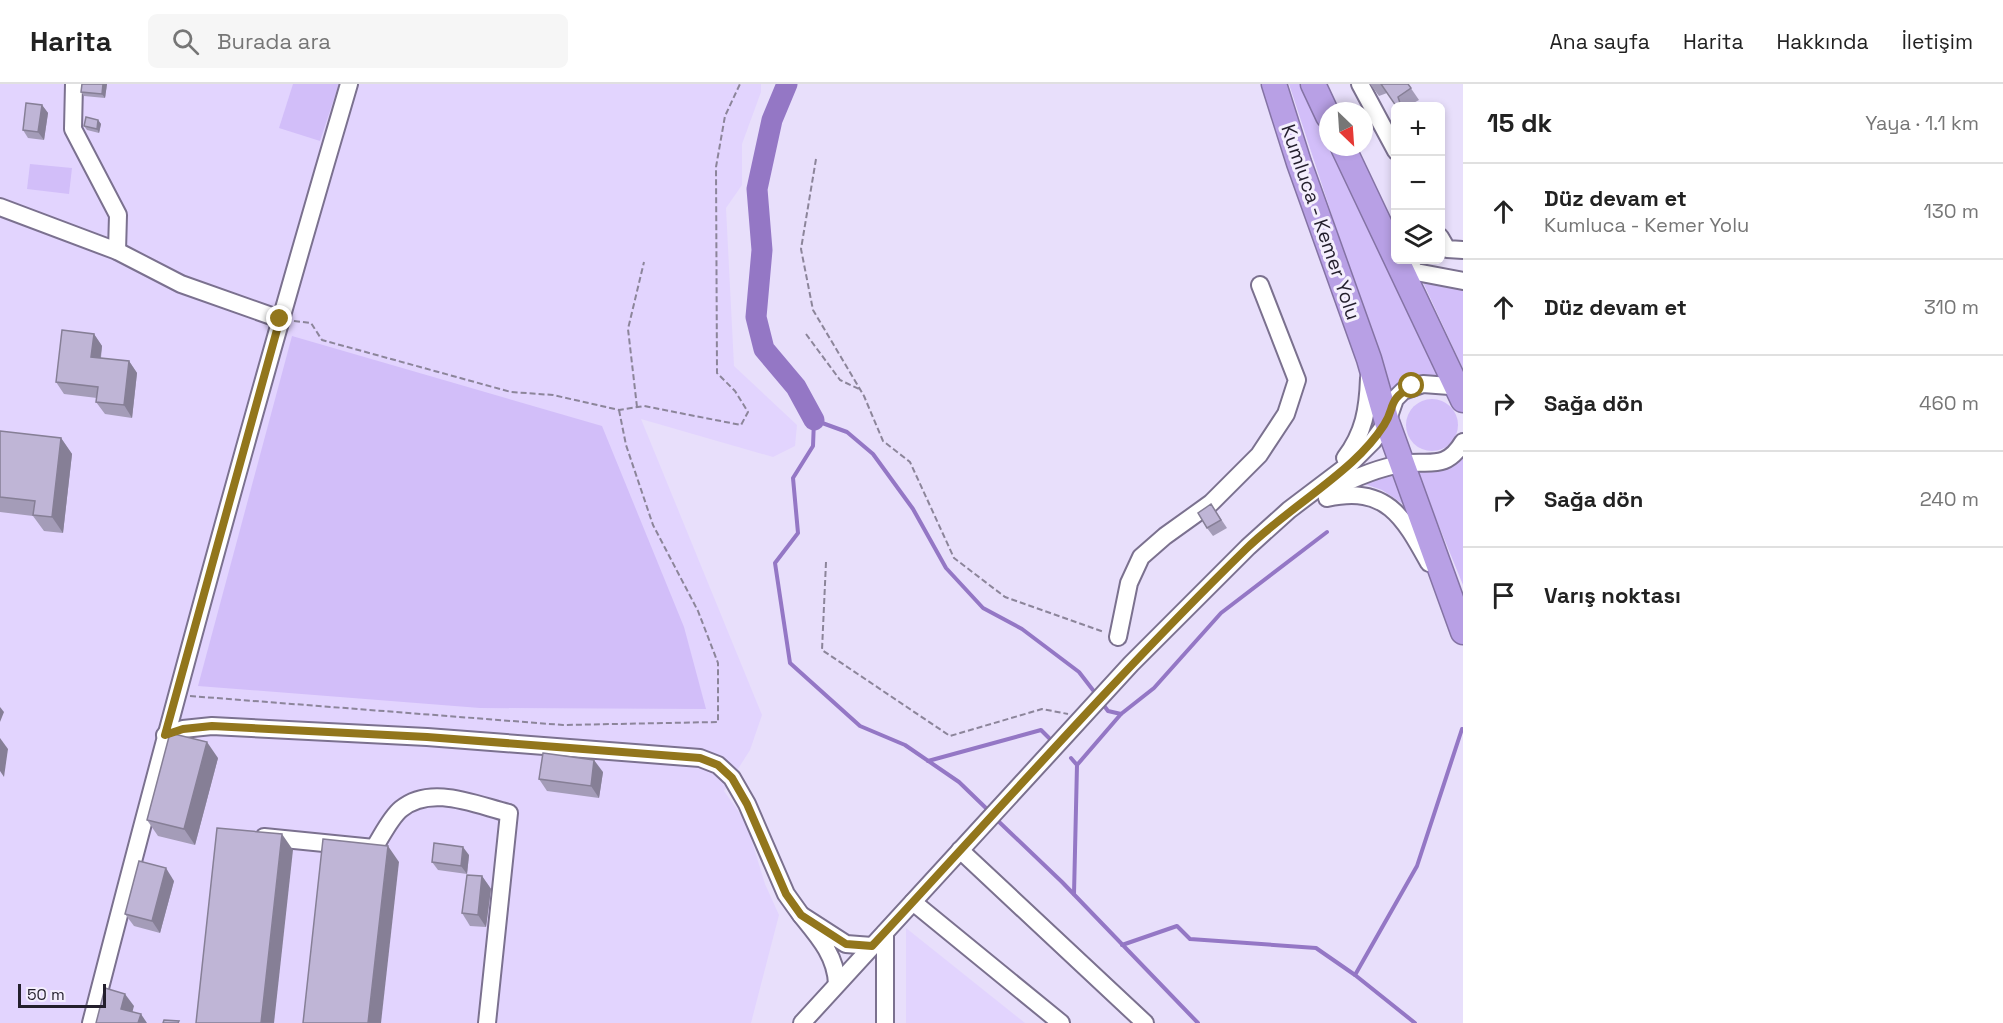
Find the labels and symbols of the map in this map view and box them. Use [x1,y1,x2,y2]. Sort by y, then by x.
north arrow [1319,102,1373,156]
street label: Kumluca - Kemer Yolu [1275,121,1367,323]
route end [266,305,292,331]
route start [1398,372,1424,398]
scale bar [18,981,106,1008]

